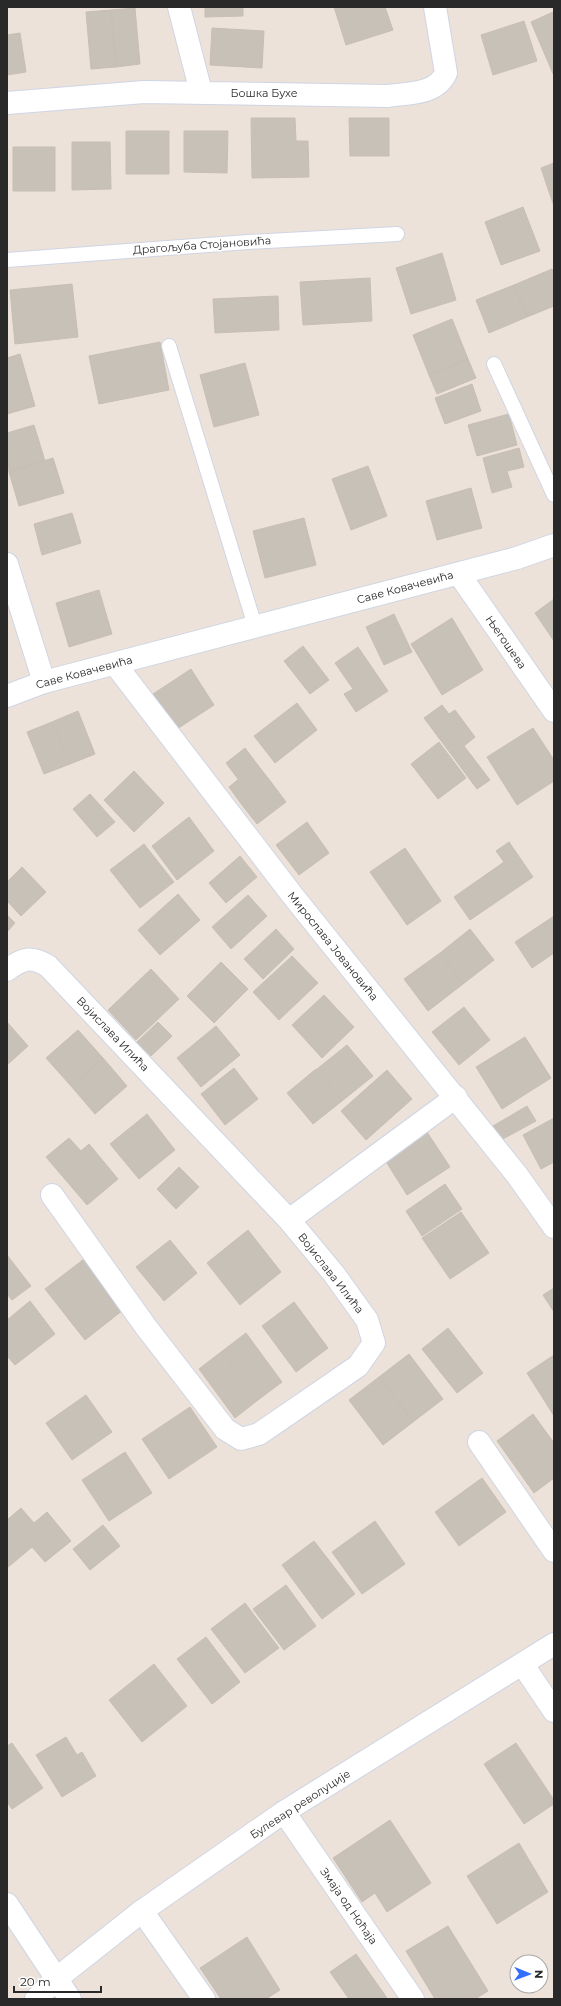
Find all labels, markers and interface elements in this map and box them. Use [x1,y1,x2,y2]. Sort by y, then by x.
street label: Бошка Бухе [231,86,298,100]
street label: Драгољуба Стојановића [132,233,272,257]
street label: Саве Ковачевића [355,567,455,607]
street label: Његошева [483,613,529,671]
street label: Саве Ковачевића [34,652,134,692]
street label: Мирослава Јовановића [285,889,381,1003]
street label: Војислава Илића [74,994,152,1074]
street label: Војислава Илића [295,1230,367,1316]
street label: Булевар револуције [247,1766,353,1842]
street label: Змаја од Ноћаја [317,1865,381,1947]
north arrow [509,1954,549,1994]
scale bar [14,1968,101,1994]
text: N [532,1970,546,1979]
text: 20 m [20,1974,51,1989]

